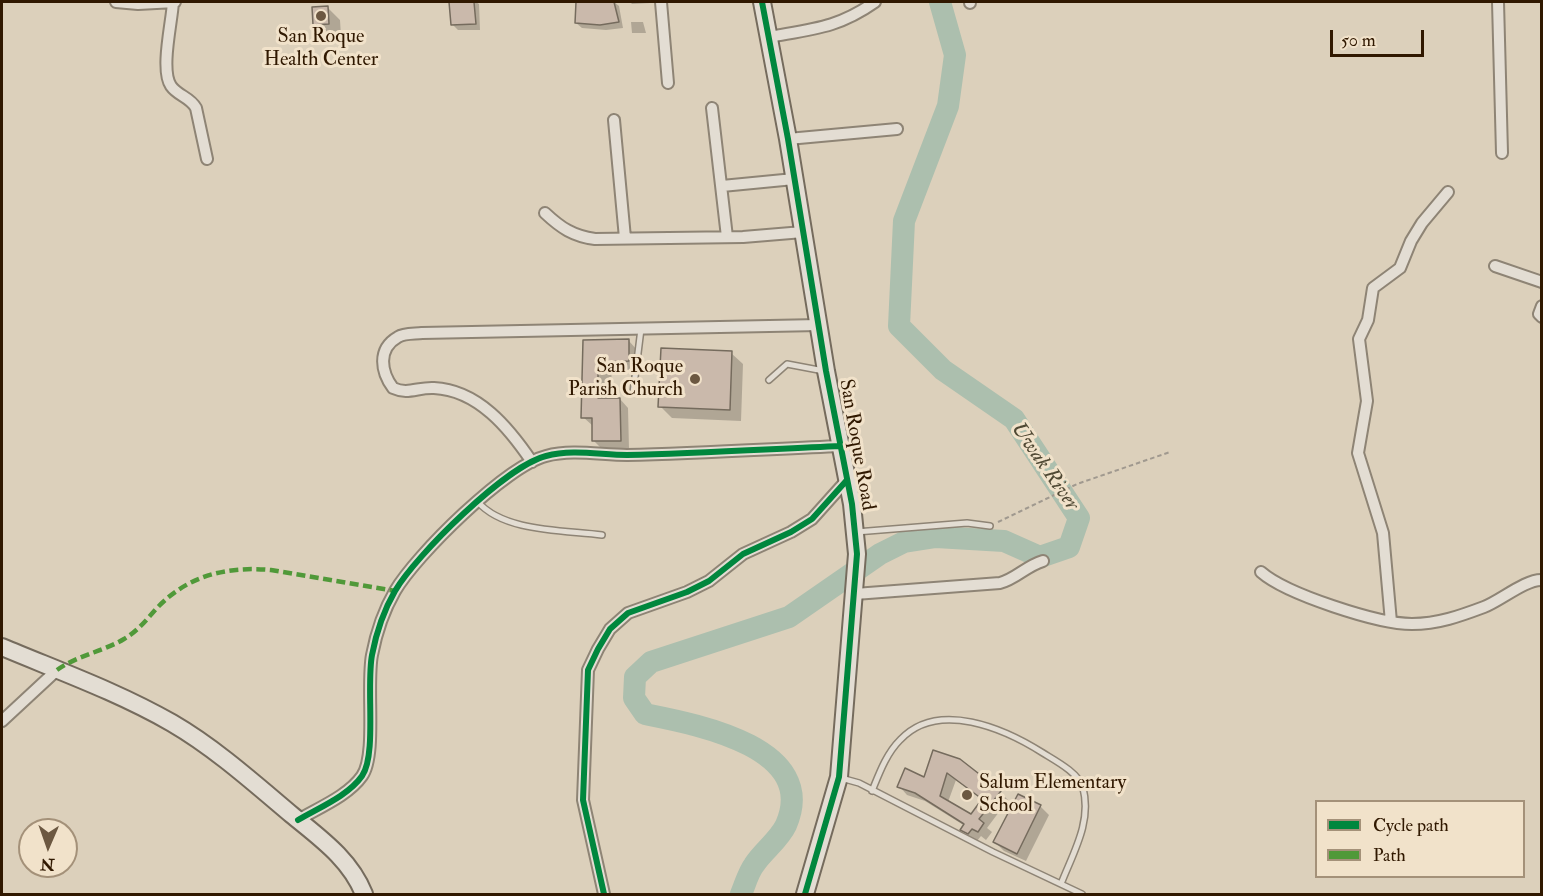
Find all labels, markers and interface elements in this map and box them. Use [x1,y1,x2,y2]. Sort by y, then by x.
marker: San Roque Health Center [314,9,328,23]
scale bar [1333,18,1428,56]
place label: San Roque Health Center [264,26,378,73]
text: 50 m [1341,29,1376,52]
place label: San Roque Parish Church [568,356,683,403]
marker: San Roque Parish Church [688,372,702,386]
street label: San Roque Road [833,378,879,512]
water label: Uwak River [1004,418,1084,516]
place label: Salum Elementary School [979,772,1126,819]
marker: Salum Elementary School [960,788,974,802]
legend [1315,800,1525,878]
text: Cycle path [1373,814,1449,837]
north arrow [18,818,78,878]
text: Path [1373,844,1406,867]
text: N [40,854,55,874]

